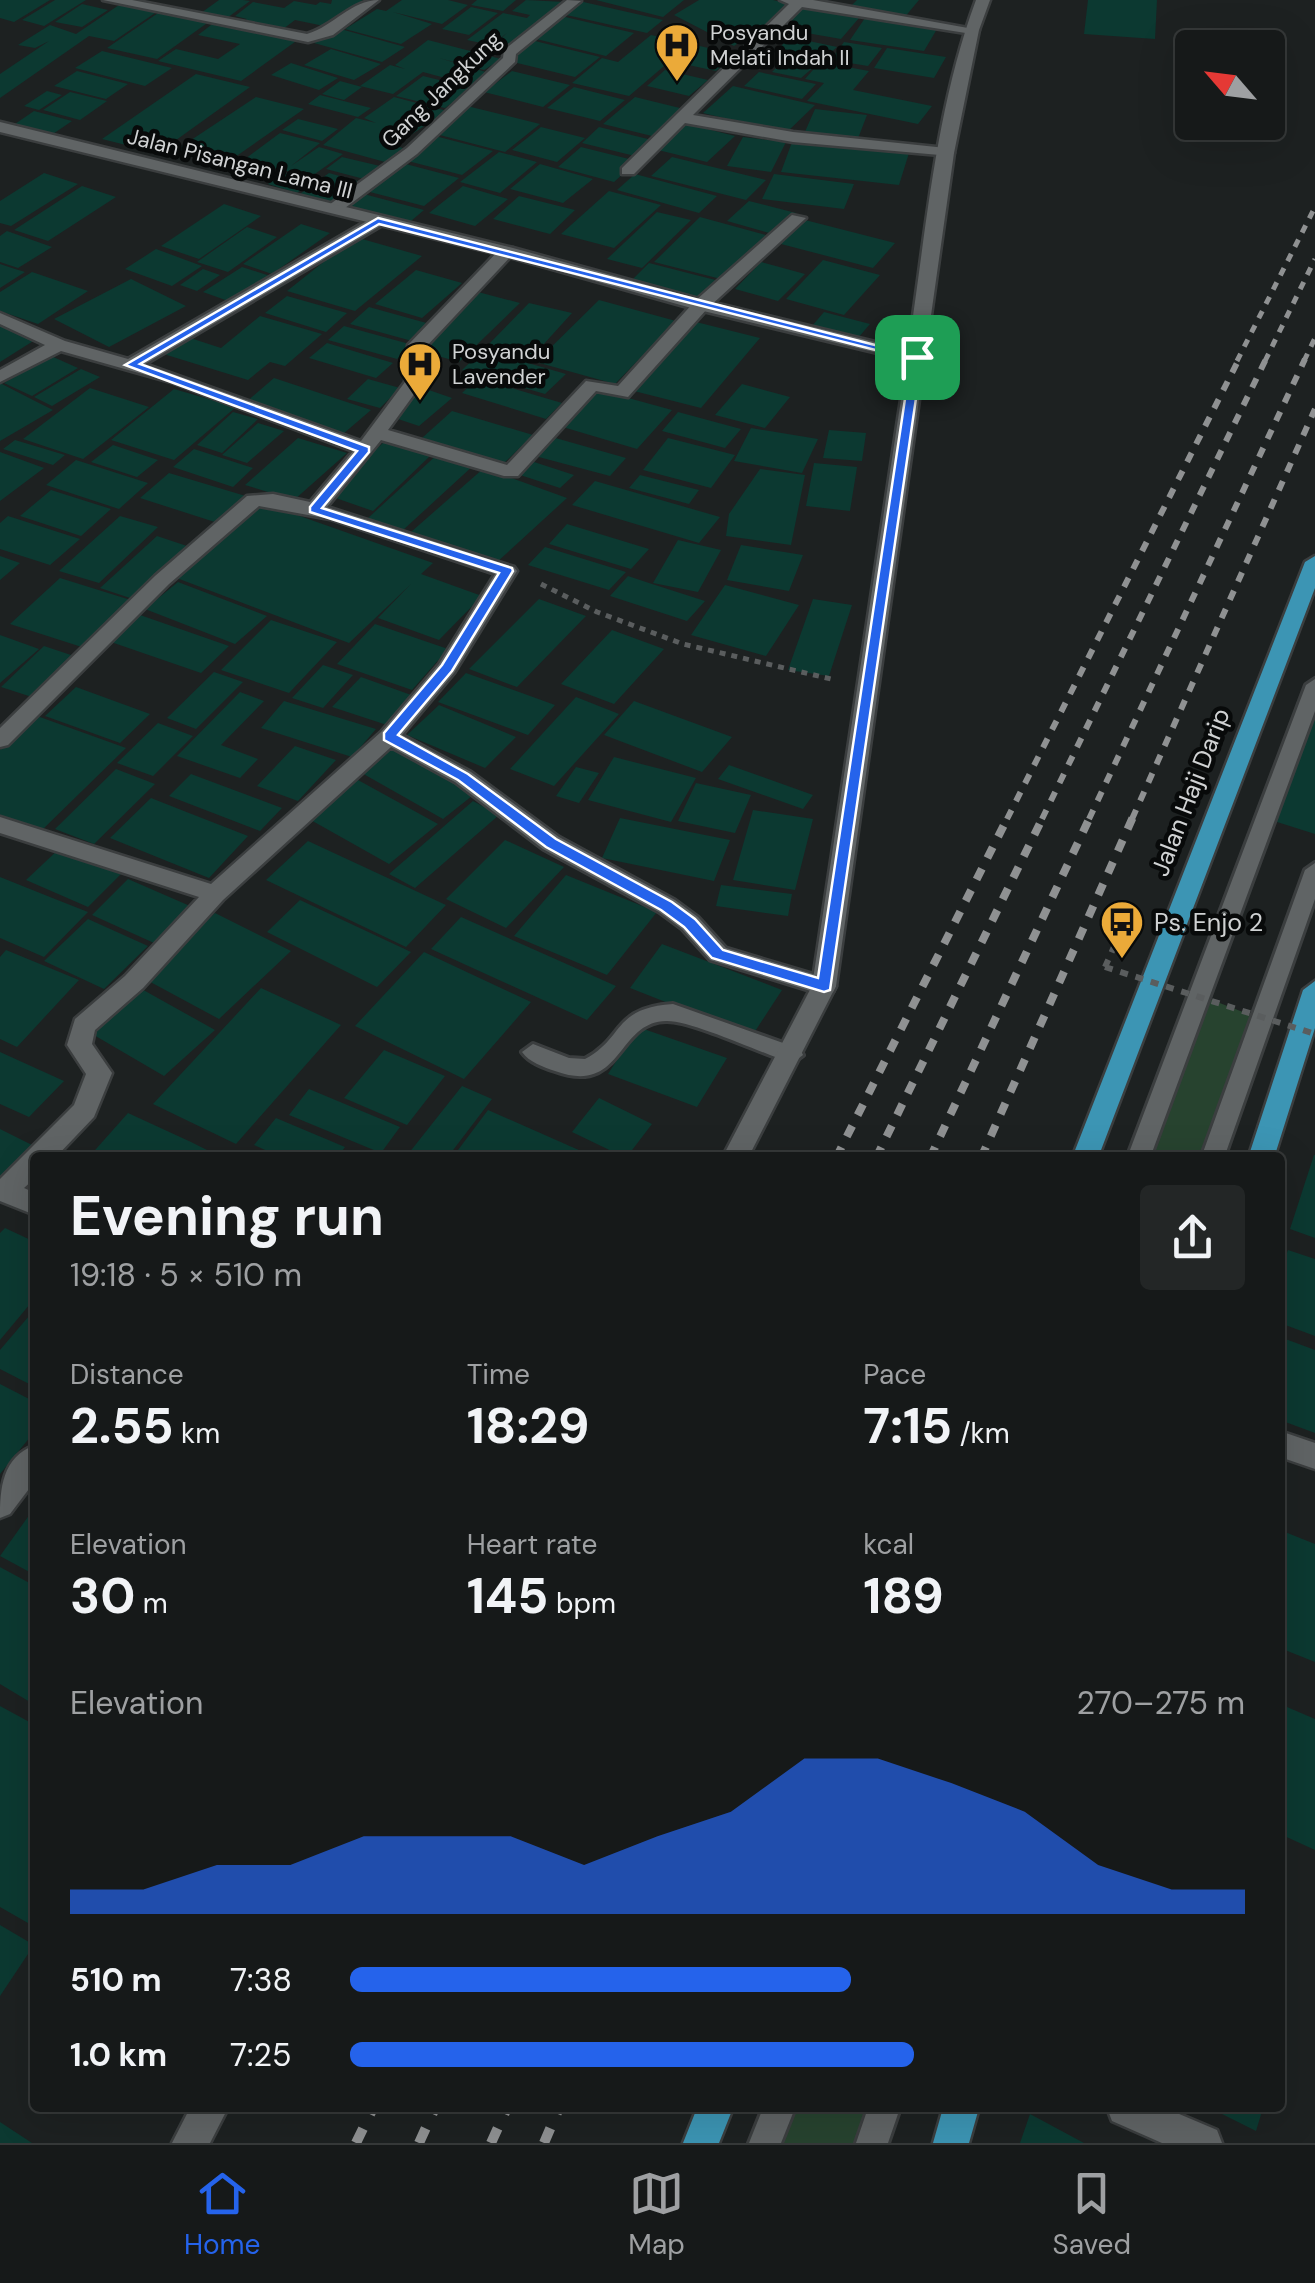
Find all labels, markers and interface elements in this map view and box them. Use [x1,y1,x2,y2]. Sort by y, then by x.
place label: Posyandu Melati Indah II [710,18,850,72]
hospital icon: Posyandu Melati Indah II [654,22,700,83]
street label: Gang Jangkung [375,25,507,154]
north arrow [1175,30,1285,140]
map controls [1175,30,1285,140]
street label: Jalan Pisangan Lama III [124,121,356,206]
pin [875,315,960,400]
icon: arrive [890,330,945,385]
place label: Posyandu Lavender [452,337,550,391]
hospital icon: Posyandu Lavender [397,341,443,402]
street label: Jalan Haji Darip [1143,703,1238,881]
bus stop icon: Ps. Enjo 2 [1099,899,1145,960]
place label: Ps. Enjo 2 [1154,906,1263,939]
text: Evening run [70,1180,384,1252]
button: share [1140,1185,1245,1290]
text: 19:18 · 5 × 510 m [70,1254,302,1296]
text: Distance [70,1356,184,1393]
text: Time [467,1356,530,1393]
text: Pace [863,1356,926,1393]
text: 2.55 [70,1393,174,1459]
text: 18:29 [467,1393,590,1459]
text: 7:15 [863,1393,952,1459]
text: km [174,1415,220,1452]
text: /km [952,1415,1010,1452]
text: Elevation [70,1526,187,1563]
text: Heart rate [467,1526,597,1563]
text: kcal [863,1526,914,1563]
text: 30 [70,1563,135,1629]
text: 145 [467,1563,548,1629]
text: 189 [863,1563,944,1629]
text: m [135,1585,168,1622]
text: bpm [548,1585,616,1622]
text: Elevation [70,1682,203,1724]
text: 270–275 m [1077,1682,1245,1724]
text: 510 m [70,1959,162,2001]
text: 7:38 [230,1959,292,2001]
text: 1.0 km [70,2034,167,2076]
text: 7:25 [230,2034,292,2076]
tab: Home [184,2166,260,2263]
tab: Map [628,2166,685,2263]
tab: Saved [1053,2166,1131,2263]

